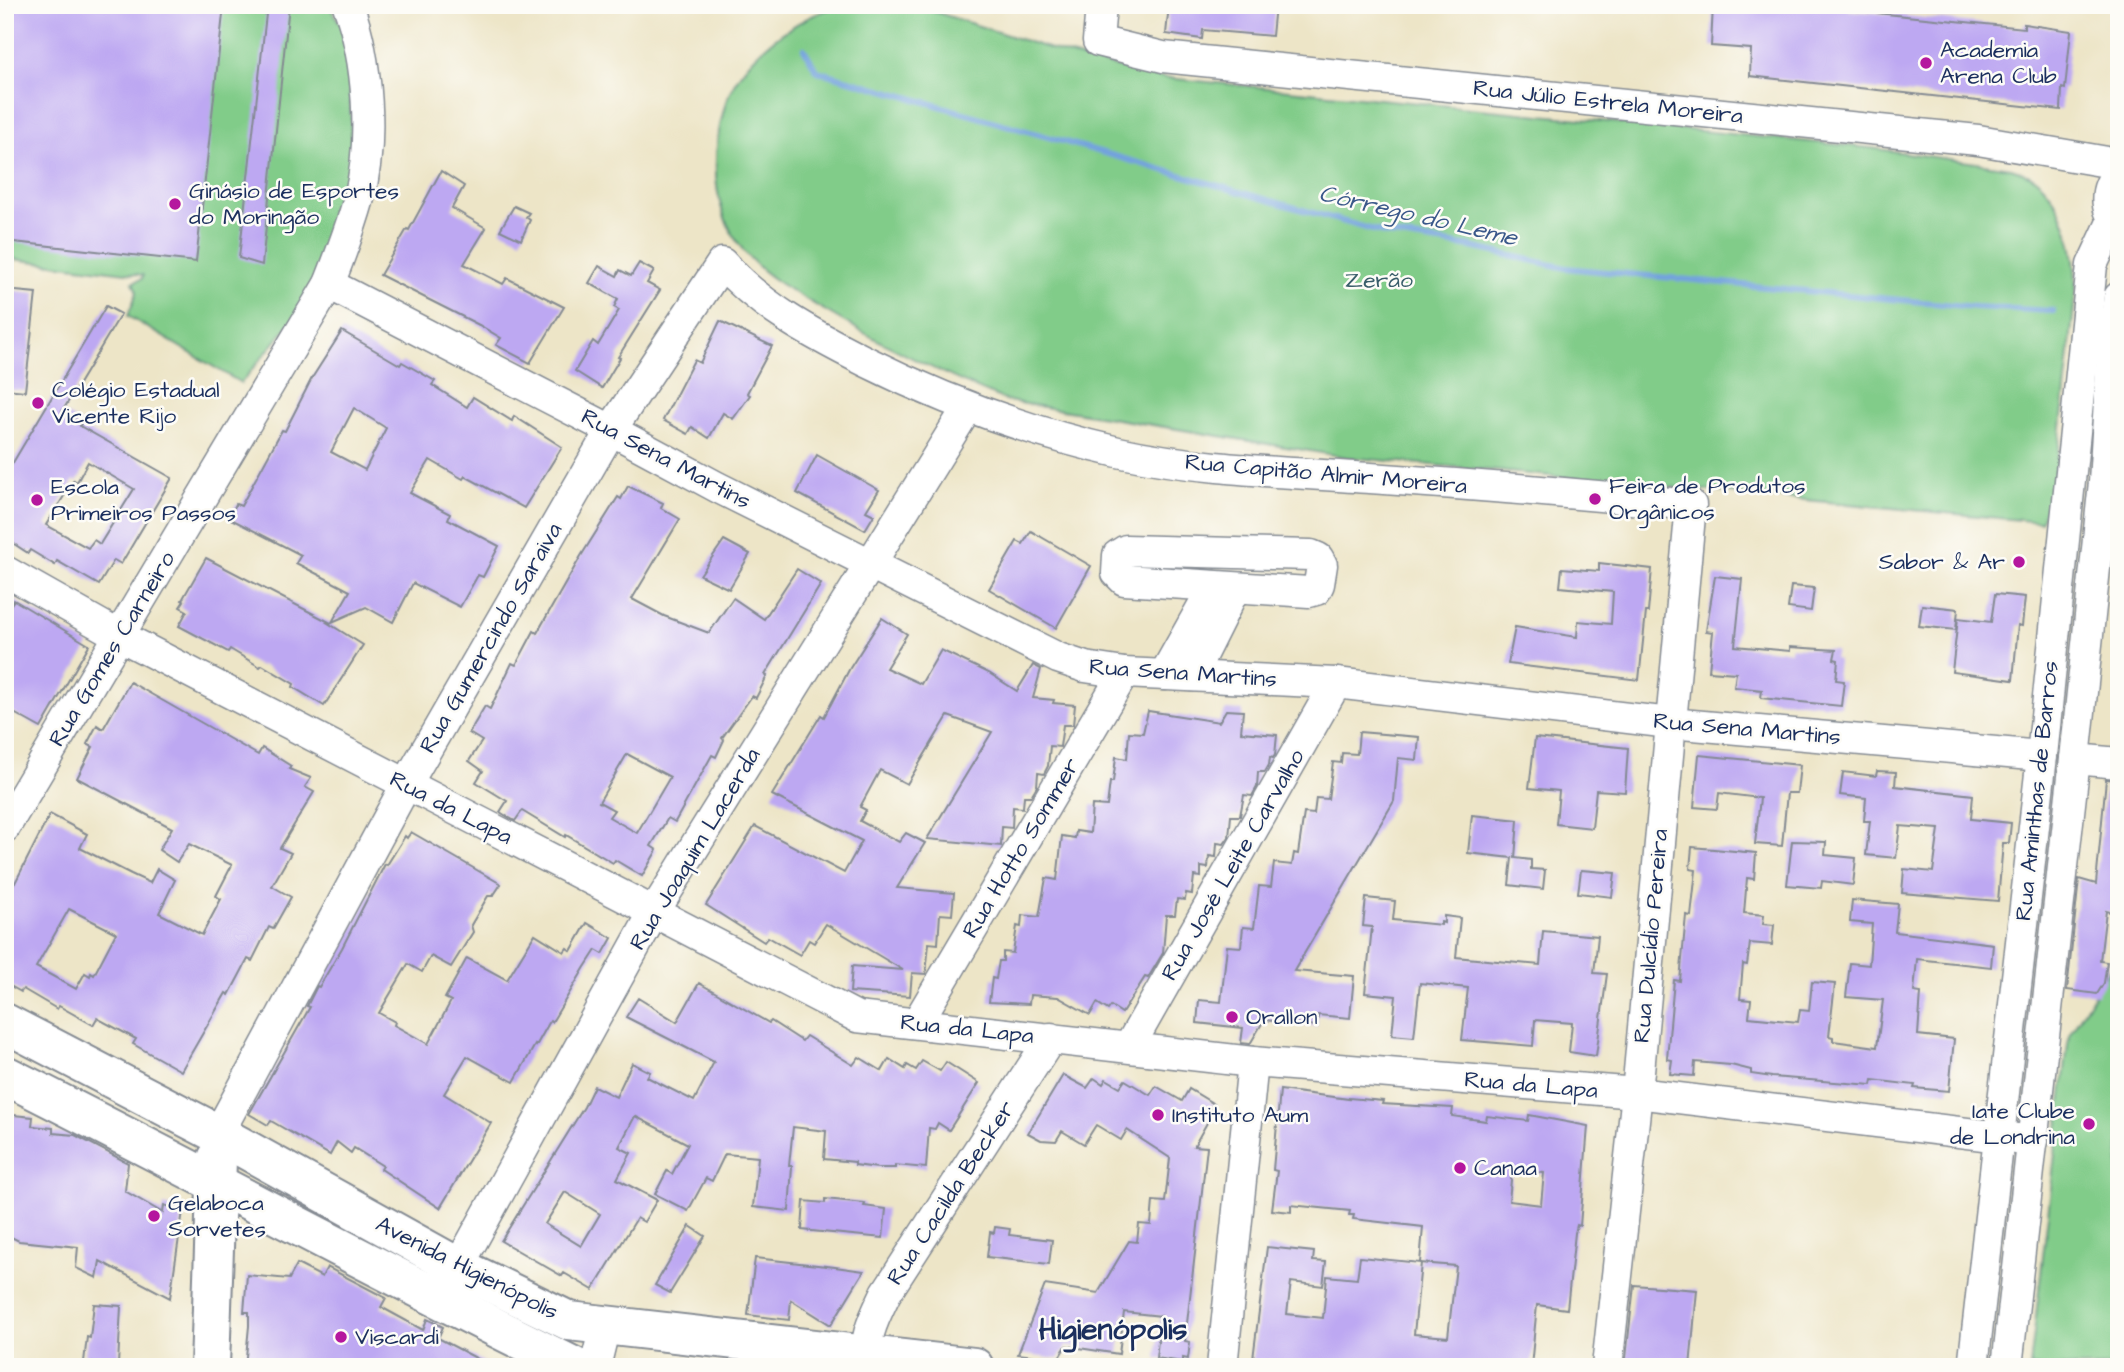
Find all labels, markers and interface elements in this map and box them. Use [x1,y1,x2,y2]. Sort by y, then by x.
place label: Academia Arena Club [1940,34,2057,92]
marker: Academia Arena Club [1918,55,1934,71]
street label: Rua Júlio Estrela Moreira [1471,72,1745,132]
place label: Ginásio de Esportes do Moringão [189,175,399,234]
water label: Córrego do Leme [1315,177,1521,257]
marker: Ginásio de Esportes do Moringão [167,196,183,212]
park label: Zerão [1345,264,1413,296]
place label: Colégio Estadual Vicente Rijo [52,374,220,432]
marker: Colégio Estadual Vicente Rijo [30,395,46,411]
street label: Rua Sena Martins [576,401,756,517]
street label: Rua Capitão Almir Moreira [1184,446,1469,502]
place label: Feira de Produtos Orgânicos [1609,470,1805,529]
place label: Escola Primeiros Passos [51,471,236,529]
marker: Feira de Produtos Orgânicos [1587,491,1603,507]
marker: Escola Primeiros Passos [29,492,45,508]
street label: Rua Gumercindo Saraiva [412,517,570,759]
street label: Rua Gomes Carneiro [41,545,183,753]
place label: Sabor & Ar [1879,546,2005,578]
marker: Sabor & Ar [2011,554,2027,570]
street label: Rua Sena Martins [1088,650,1278,696]
street label: Rua Aminthas de Barros [2007,659,2067,923]
street label: Rua Sena Martins [1652,705,1842,753]
street label: Rua Joaquim Lacerda [622,742,768,956]
street label: Rua José Leite Carvalho [1154,743,1312,987]
street label: Rua Hotto Sommer [954,752,1088,944]
street label: Rua da Lapa [384,763,518,853]
street label: Rua Dulcídio Pereira [1626,827,1676,1044]
place label: Orallon [1246,1001,1317,1033]
street label: Rua da Lapa [899,1006,1036,1052]
marker: Orallon [1224,1009,1240,1025]
street label: Rua da Lapa [1463,1063,1599,1107]
street label: Rua Cacilda Becker [879,1094,1023,1291]
place label: Iate Clube de Londrina [1950,1095,2075,1153]
place label: Instituto Aum [1172,1099,1308,1131]
marker: Instituto Aum [1150,1107,1166,1123]
marker: Iate Clube de Londrina [2081,1116,2097,1132]
place label: Canaa [1474,1152,1537,1184]
marker: Canaa [1452,1160,1468,1176]
place label: Gelaboca Sorvetes [168,1187,266,1245]
marker: Gelaboca Sorvetes [146,1208,162,1224]
street label: Avenida Higienópolis [370,1208,564,1329]
district label: Higienópolis [1039,1309,1187,1353]
place label: Viscardi [355,1321,439,1353]
marker: Viscardi [333,1329,349,1345]

